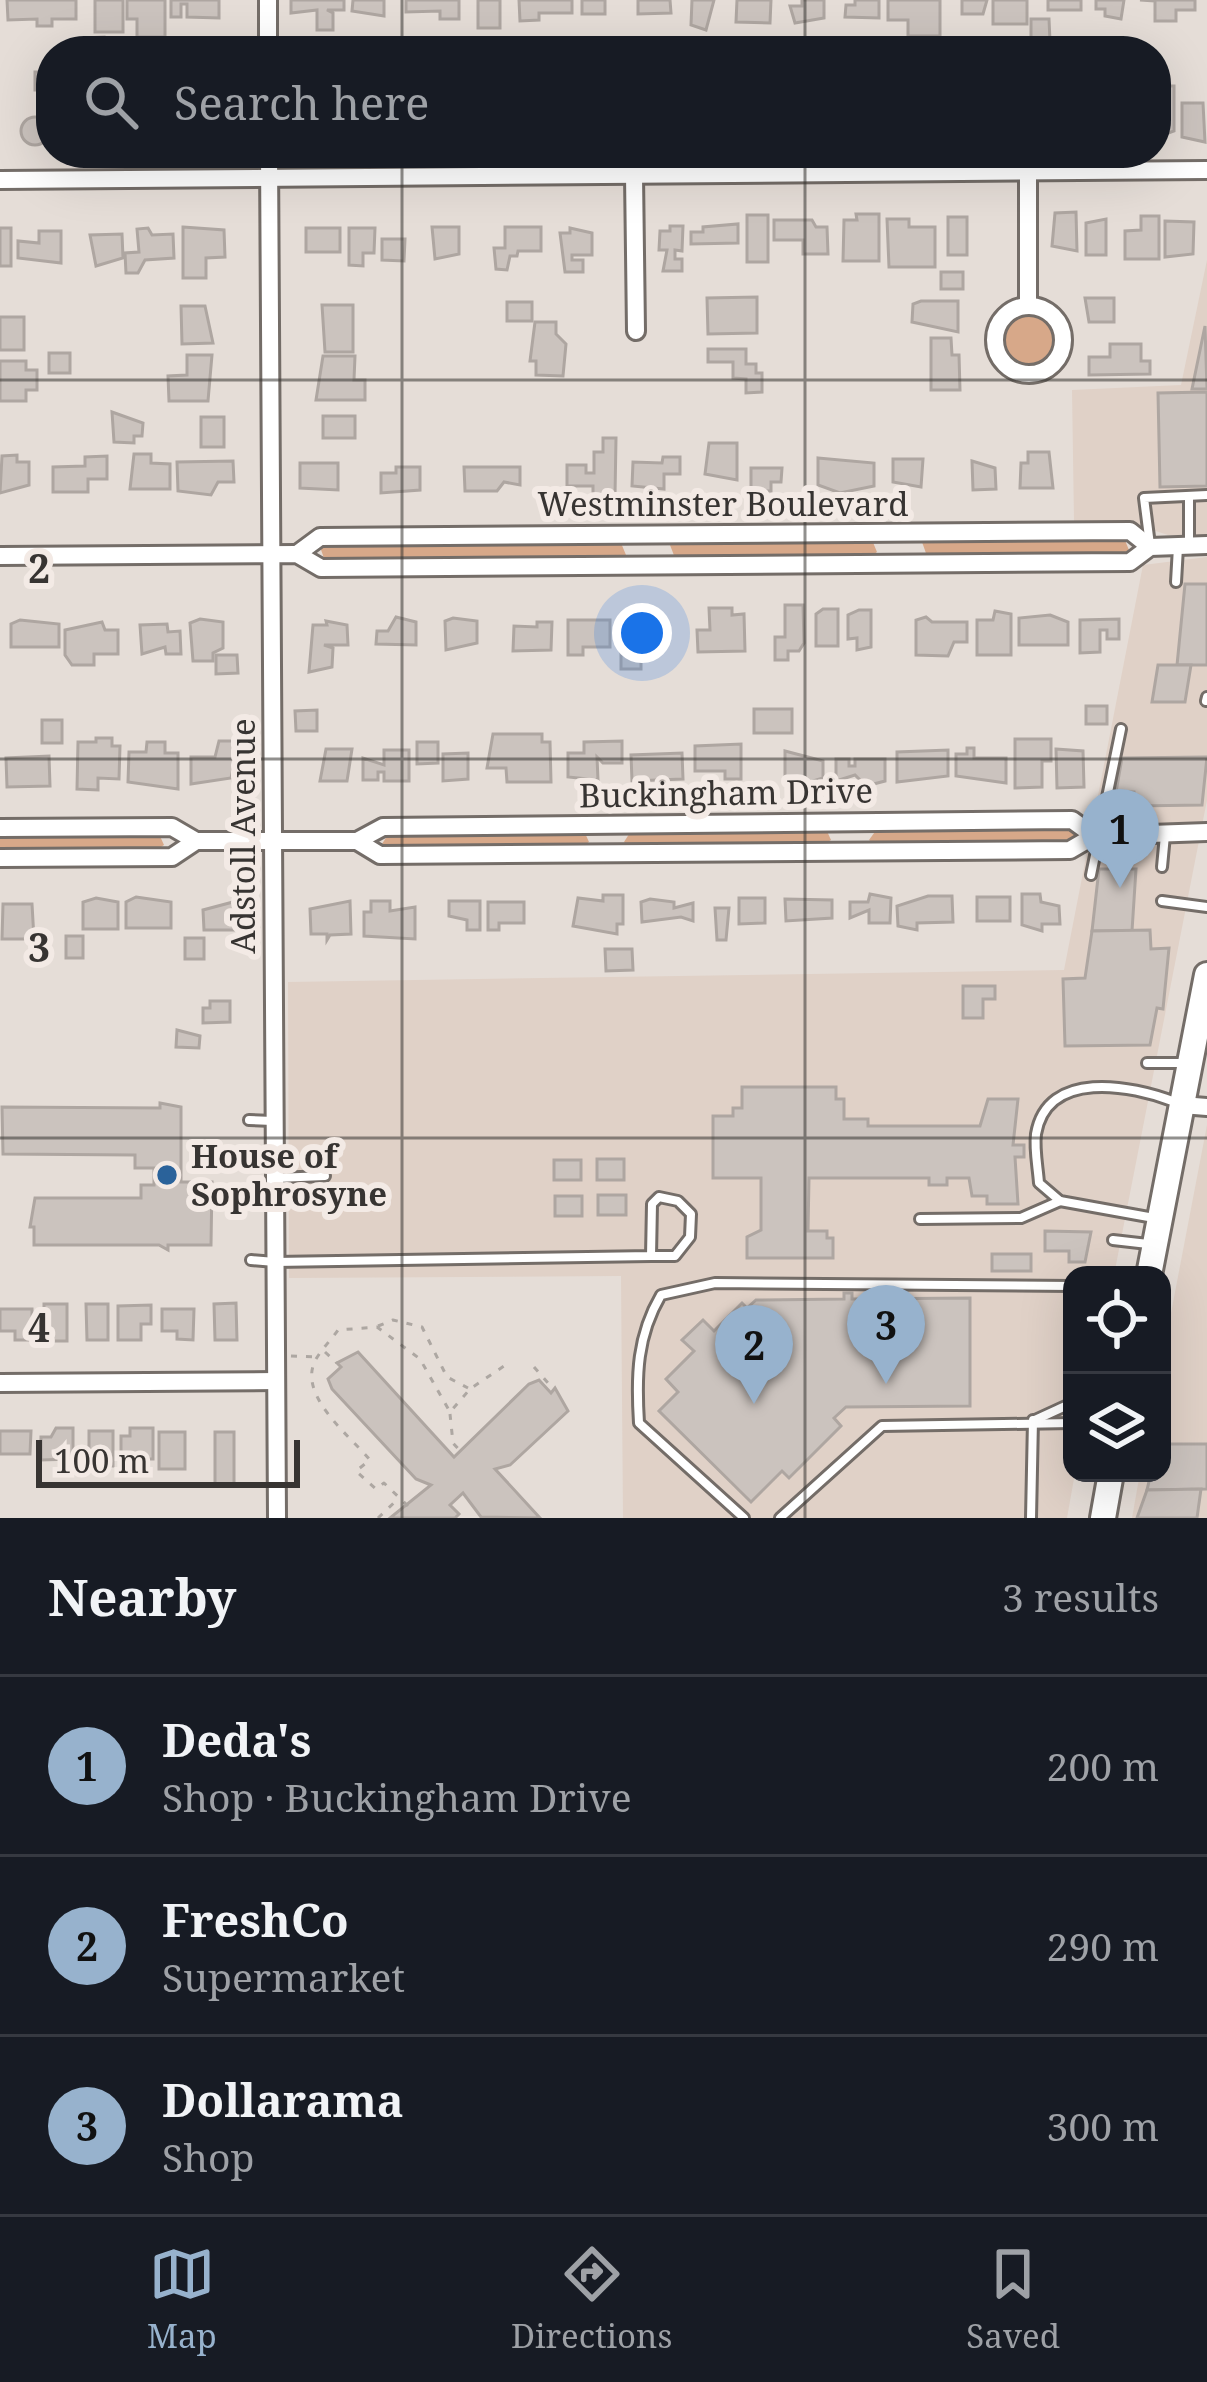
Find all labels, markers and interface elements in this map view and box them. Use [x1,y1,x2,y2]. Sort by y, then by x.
search box [36,36,1171,168]
icon: search [78,69,144,135]
text: Search here [174,72,429,133]
street label: Westminster Boulevard [538,481,909,526]
text: 2 [28,541,50,594]
your location [612,603,672,663]
street label: Adstoll Avenue [220,718,265,954]
street label: Buckingham Drive [579,767,873,818]
pin: 1 [1081,789,1159,888]
text: 3 [28,920,50,973]
place label: House of Sophrosyne [191,1133,387,1216]
marker: House of Sophrosyne [154,1162,180,1188]
map controls [1063,1266,1171,1482]
button: locate [1063,1266,1171,1374]
pin: 3 [847,1285,925,1384]
text: 4 [28,1300,50,1353]
pin: 2 [715,1305,793,1404]
button: layers [1063,1374,1171,1482]
scale bar [36,1434,300,1487]
text: 100 m [54,1438,149,1483]
text: Nearby [48,1561,236,1631]
text: 3 results [1002,1570,1159,1623]
text: Deda's [162,1709,311,1770]
text: 1 [76,1739,98,1792]
text: 200 m [1047,1739,1159,1792]
text: Shop · Buckingham Drive [162,1770,632,1823]
text: FreshCo [162,1889,349,1950]
text: 2 [76,1919,98,1972]
text: 290 m [1047,1919,1159,1972]
text: Supermarket [162,1950,405,2003]
text: Dollarama [162,2069,404,2130]
text: 3 [76,2099,98,2152]
text: 300 m [1047,2099,1159,2152]
text: Shop [162,2130,254,2183]
tab: Map [147,2241,217,2358]
tab: Directions [511,2241,672,2358]
tab: Saved [966,2241,1060,2358]

